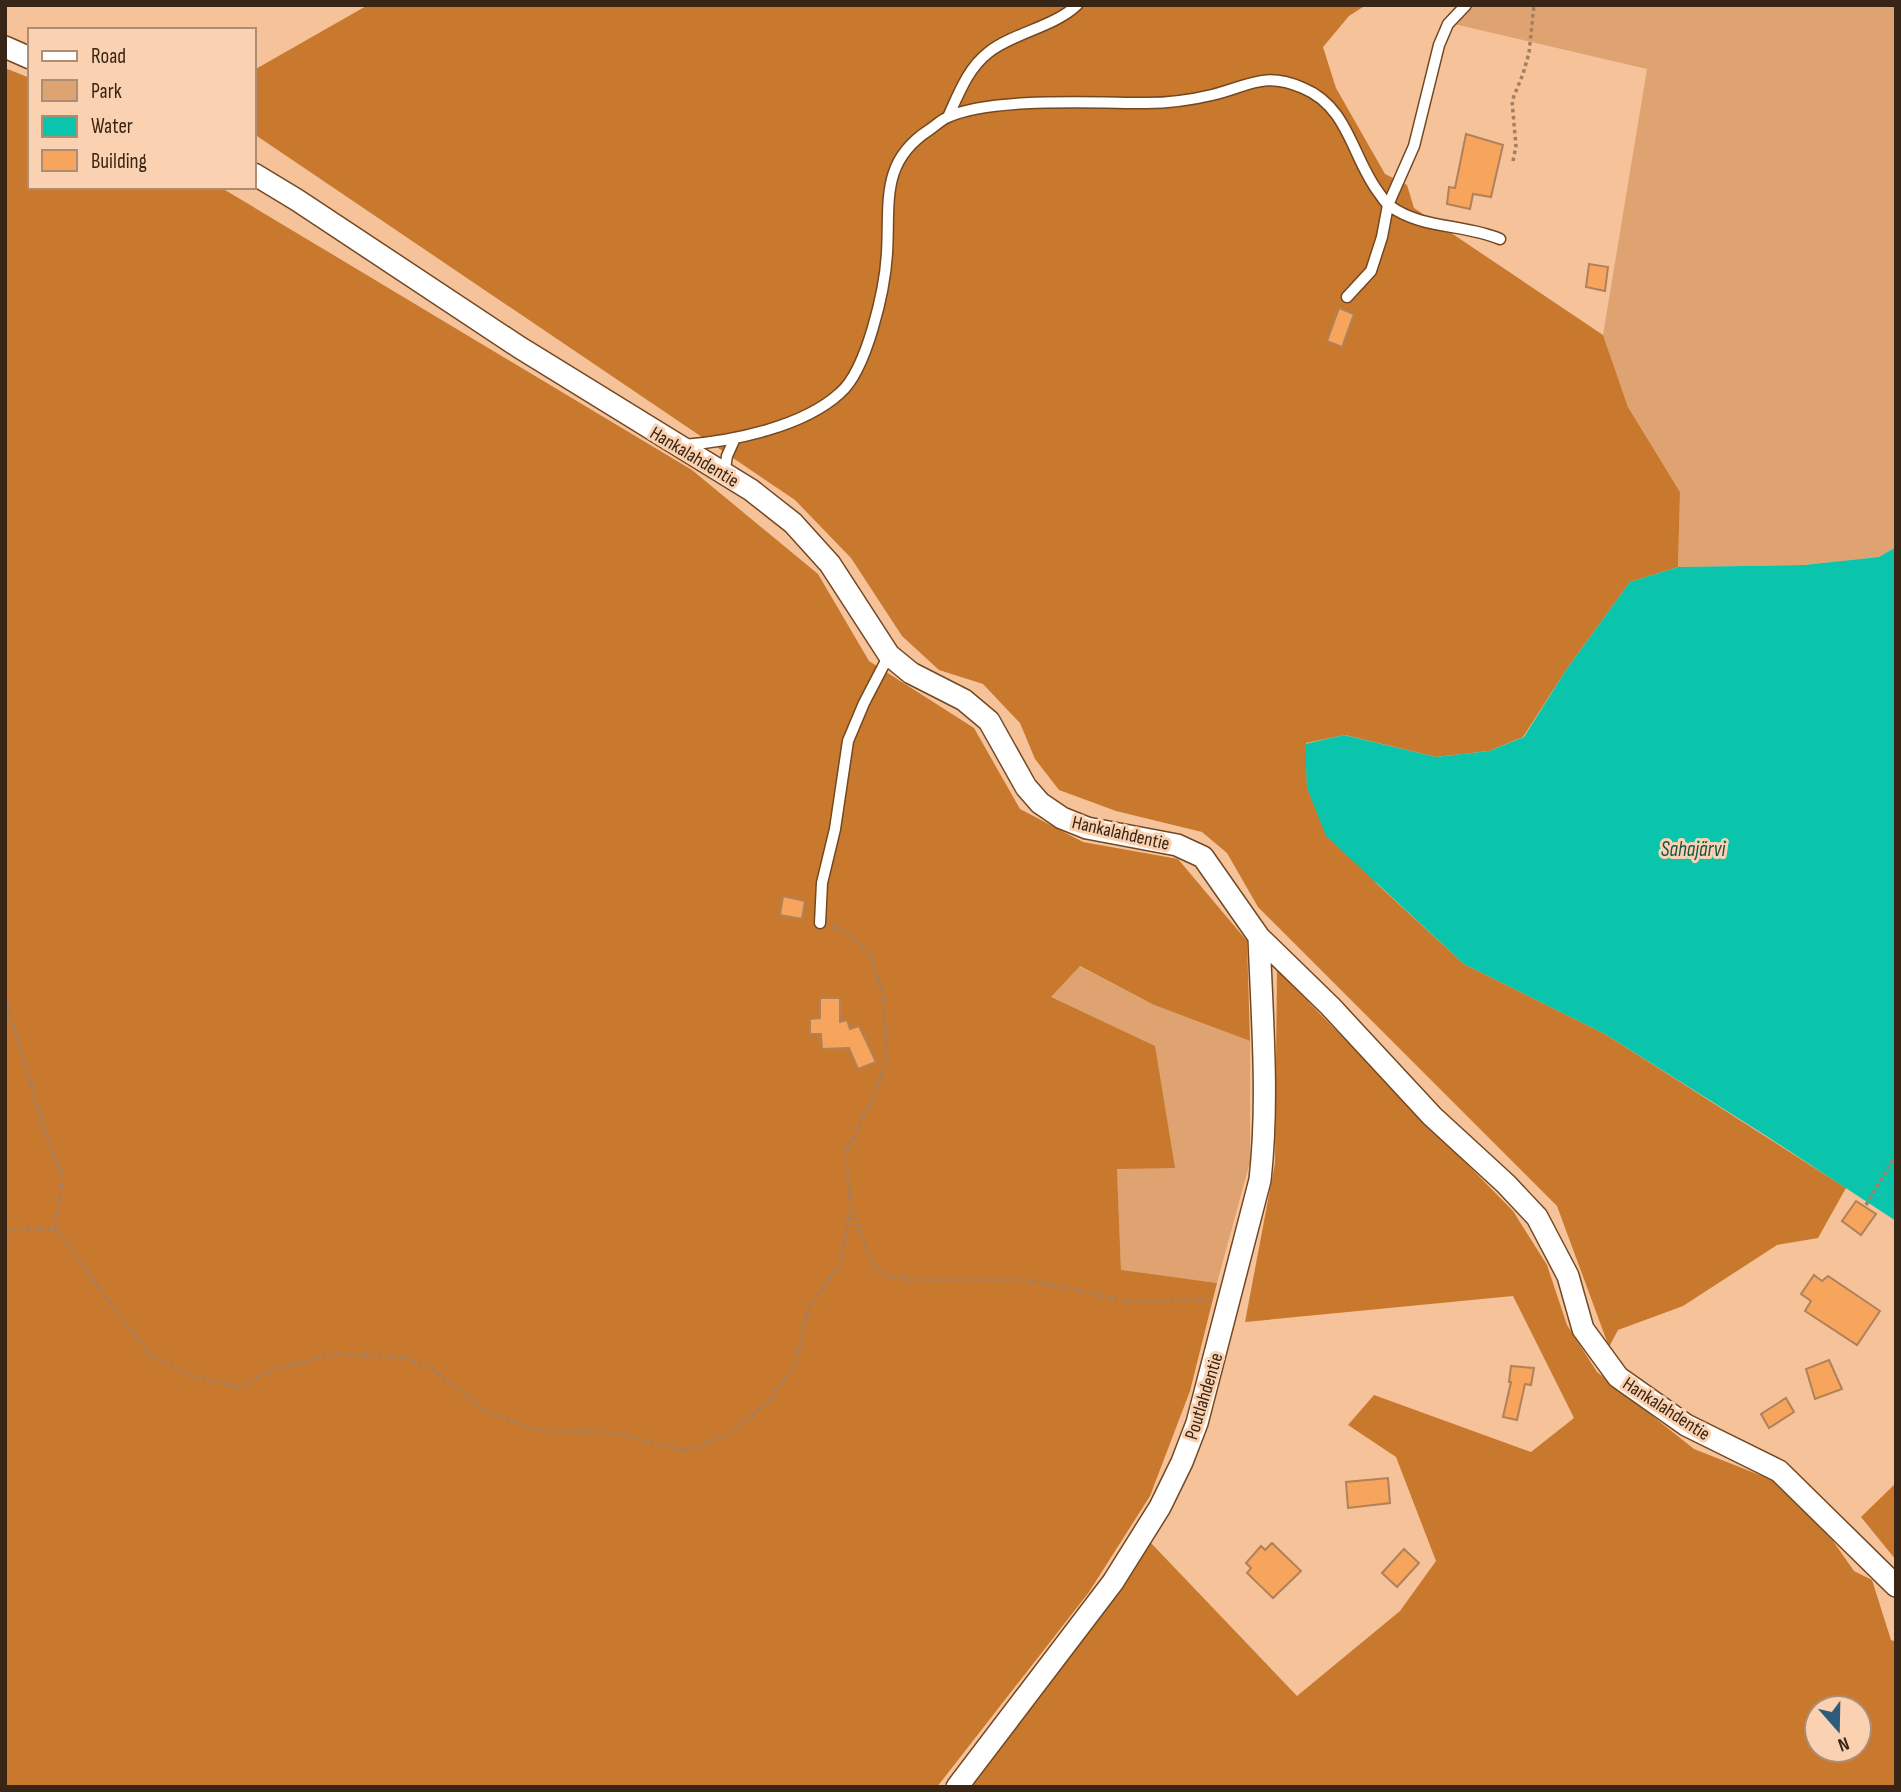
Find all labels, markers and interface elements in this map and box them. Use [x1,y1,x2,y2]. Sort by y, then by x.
legend [28,28,256,189]
text: Road [91,44,126,69]
text: Park [91,79,122,104]
text: Water [91,114,133,139]
text: Building [91,149,147,174]
street label: Hankalahdentie [646,422,743,493]
street label: Hankalahdentie [1070,811,1172,856]
water label: Sahajärvi [1661,837,1726,862]
street label: Poutlahdentie [1180,1350,1229,1443]
street label: Hankalahdentie [1618,1373,1714,1446]
north arrow [1803,1694,1873,1764]
text: N [1835,1731,1852,1756]

